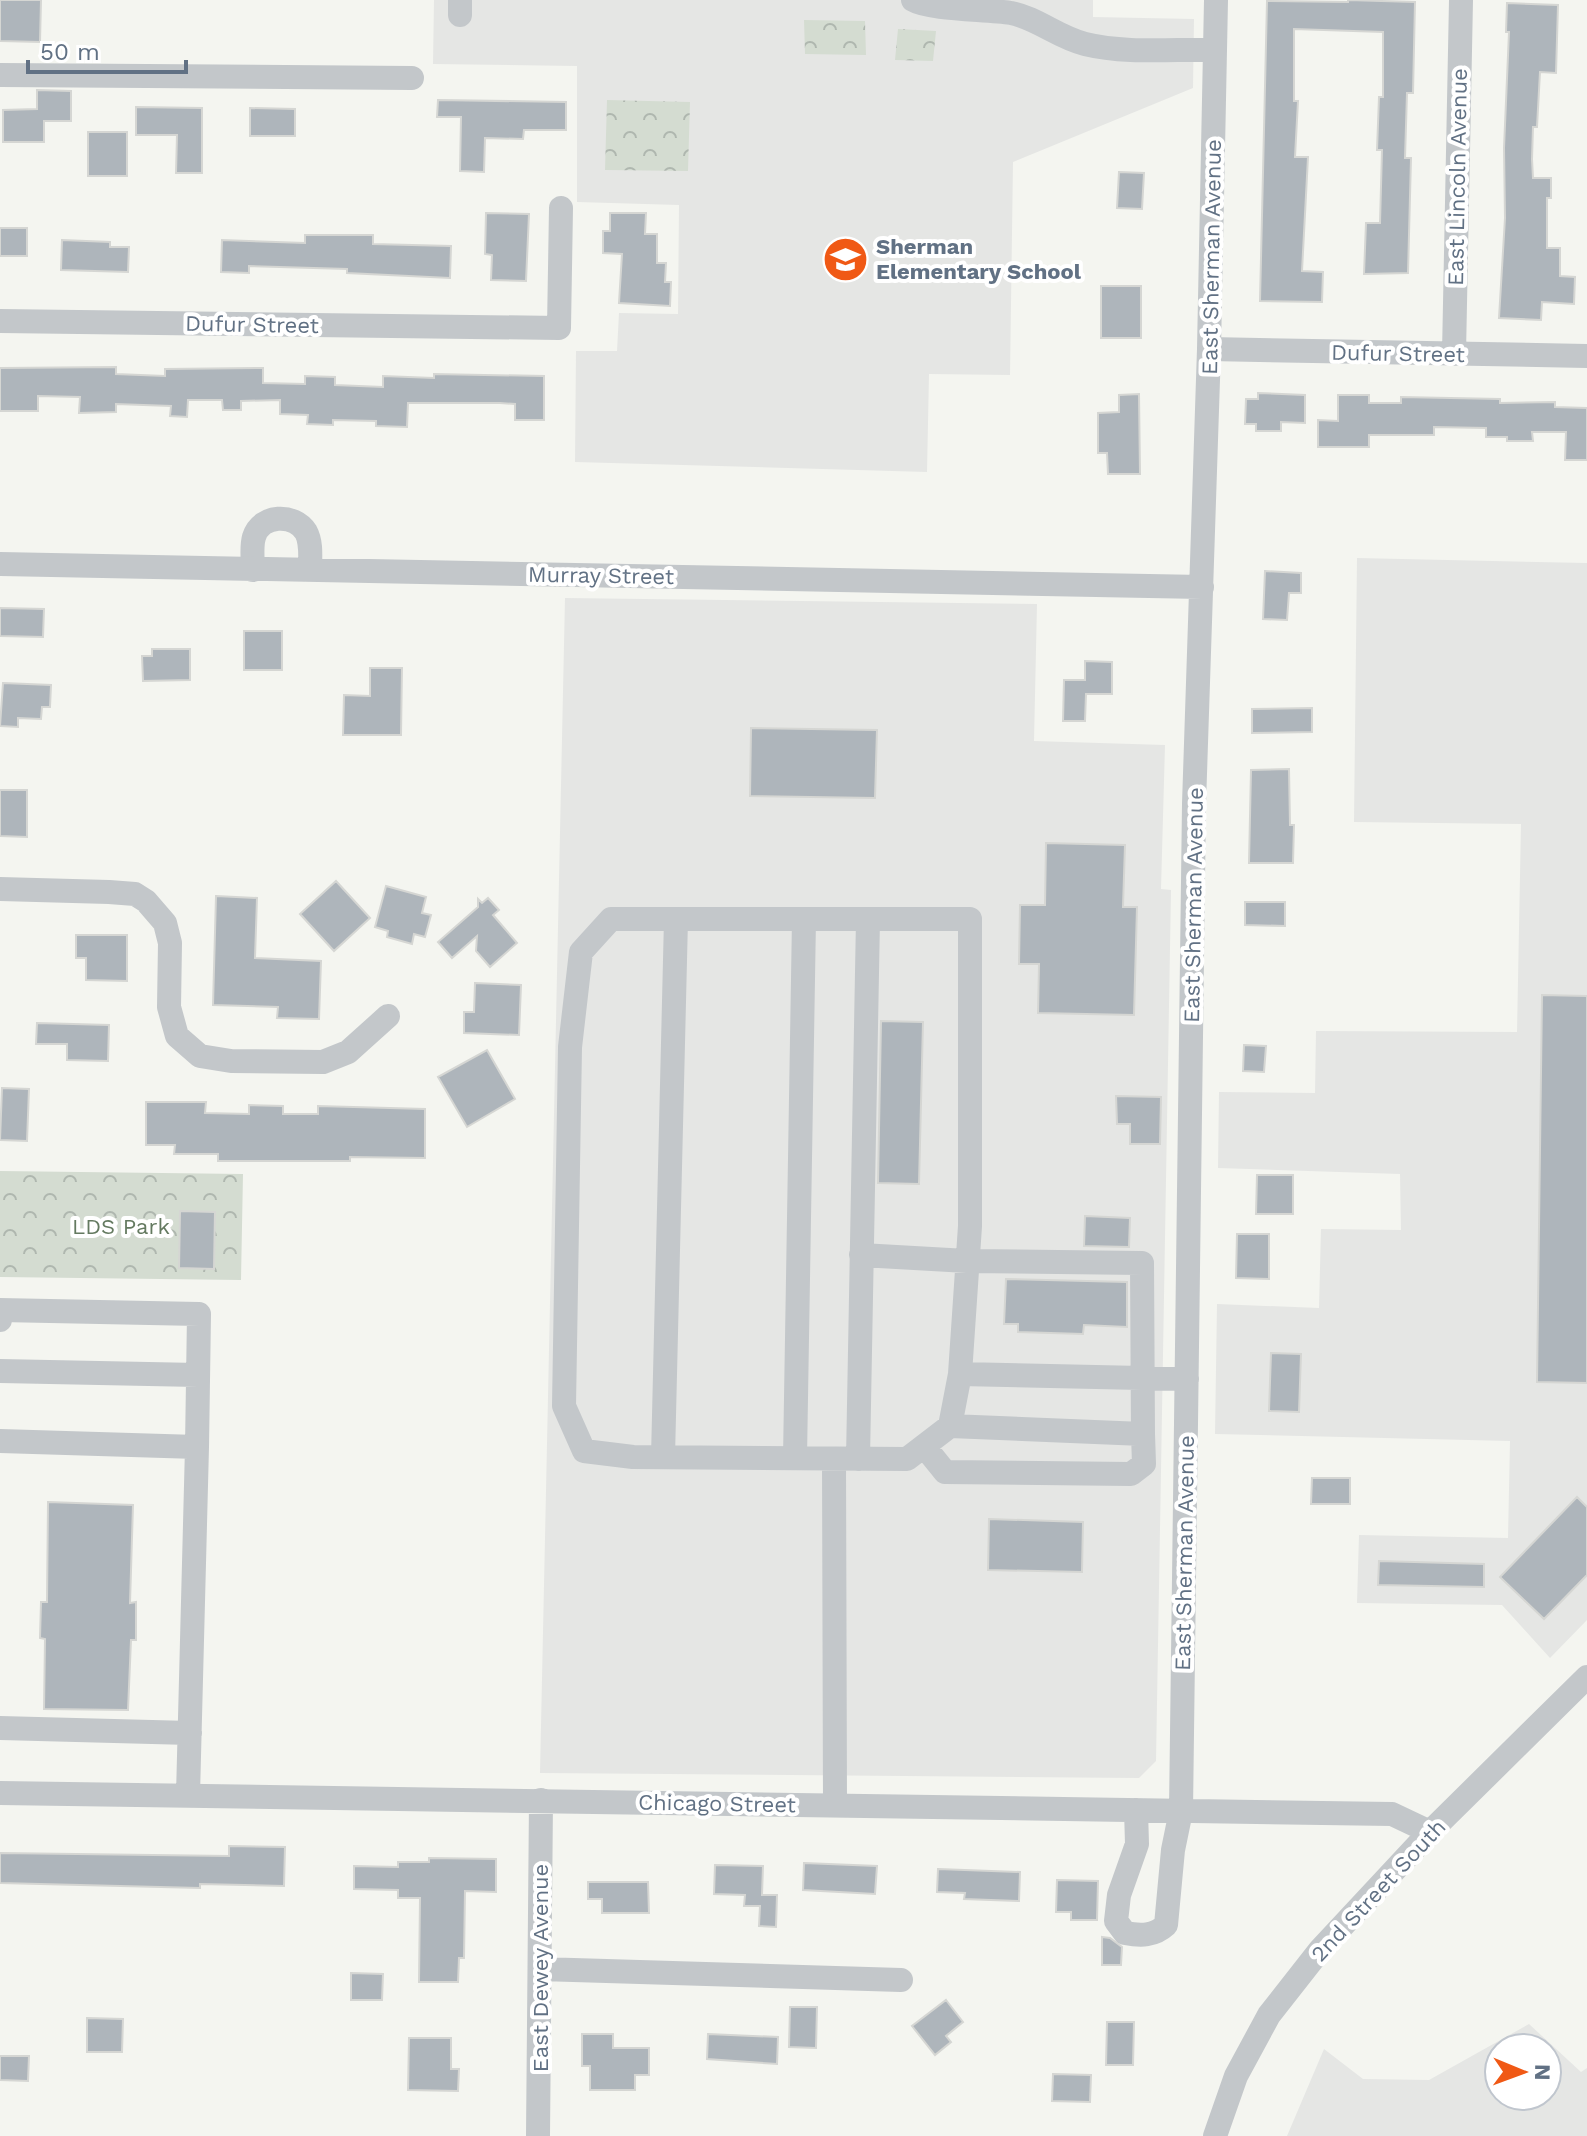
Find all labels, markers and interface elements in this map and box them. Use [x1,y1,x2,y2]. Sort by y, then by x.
scale bar [28,24,186,74]
text: 50 m [40,38,100,66]
street label: East Lincoln Avenue [1443,68,1472,286]
street label: East Sherman Avenue [1197,139,1226,375]
place label: Sherman Elementary School [876,234,1082,284]
school or university icon: Sherman Elementary School [821,235,869,283]
street label: Dufur Street [185,311,319,338]
street label: Dufur Street [1331,340,1465,367]
street label: Murray Street [528,562,674,589]
street label: East Sherman Avenue [1179,787,1208,1023]
park label: LDS Park [72,1214,170,1239]
street label: East Sherman Avenue [1170,1435,1199,1671]
street label: Chicago Street [638,1790,796,1817]
street label: 2nd Street South [1306,1814,1451,1967]
street label: East Dewey Avenue [528,1864,553,2072]
north arrow [1483,2032,1563,2112]
text: N [1530,2064,1555,2081]

